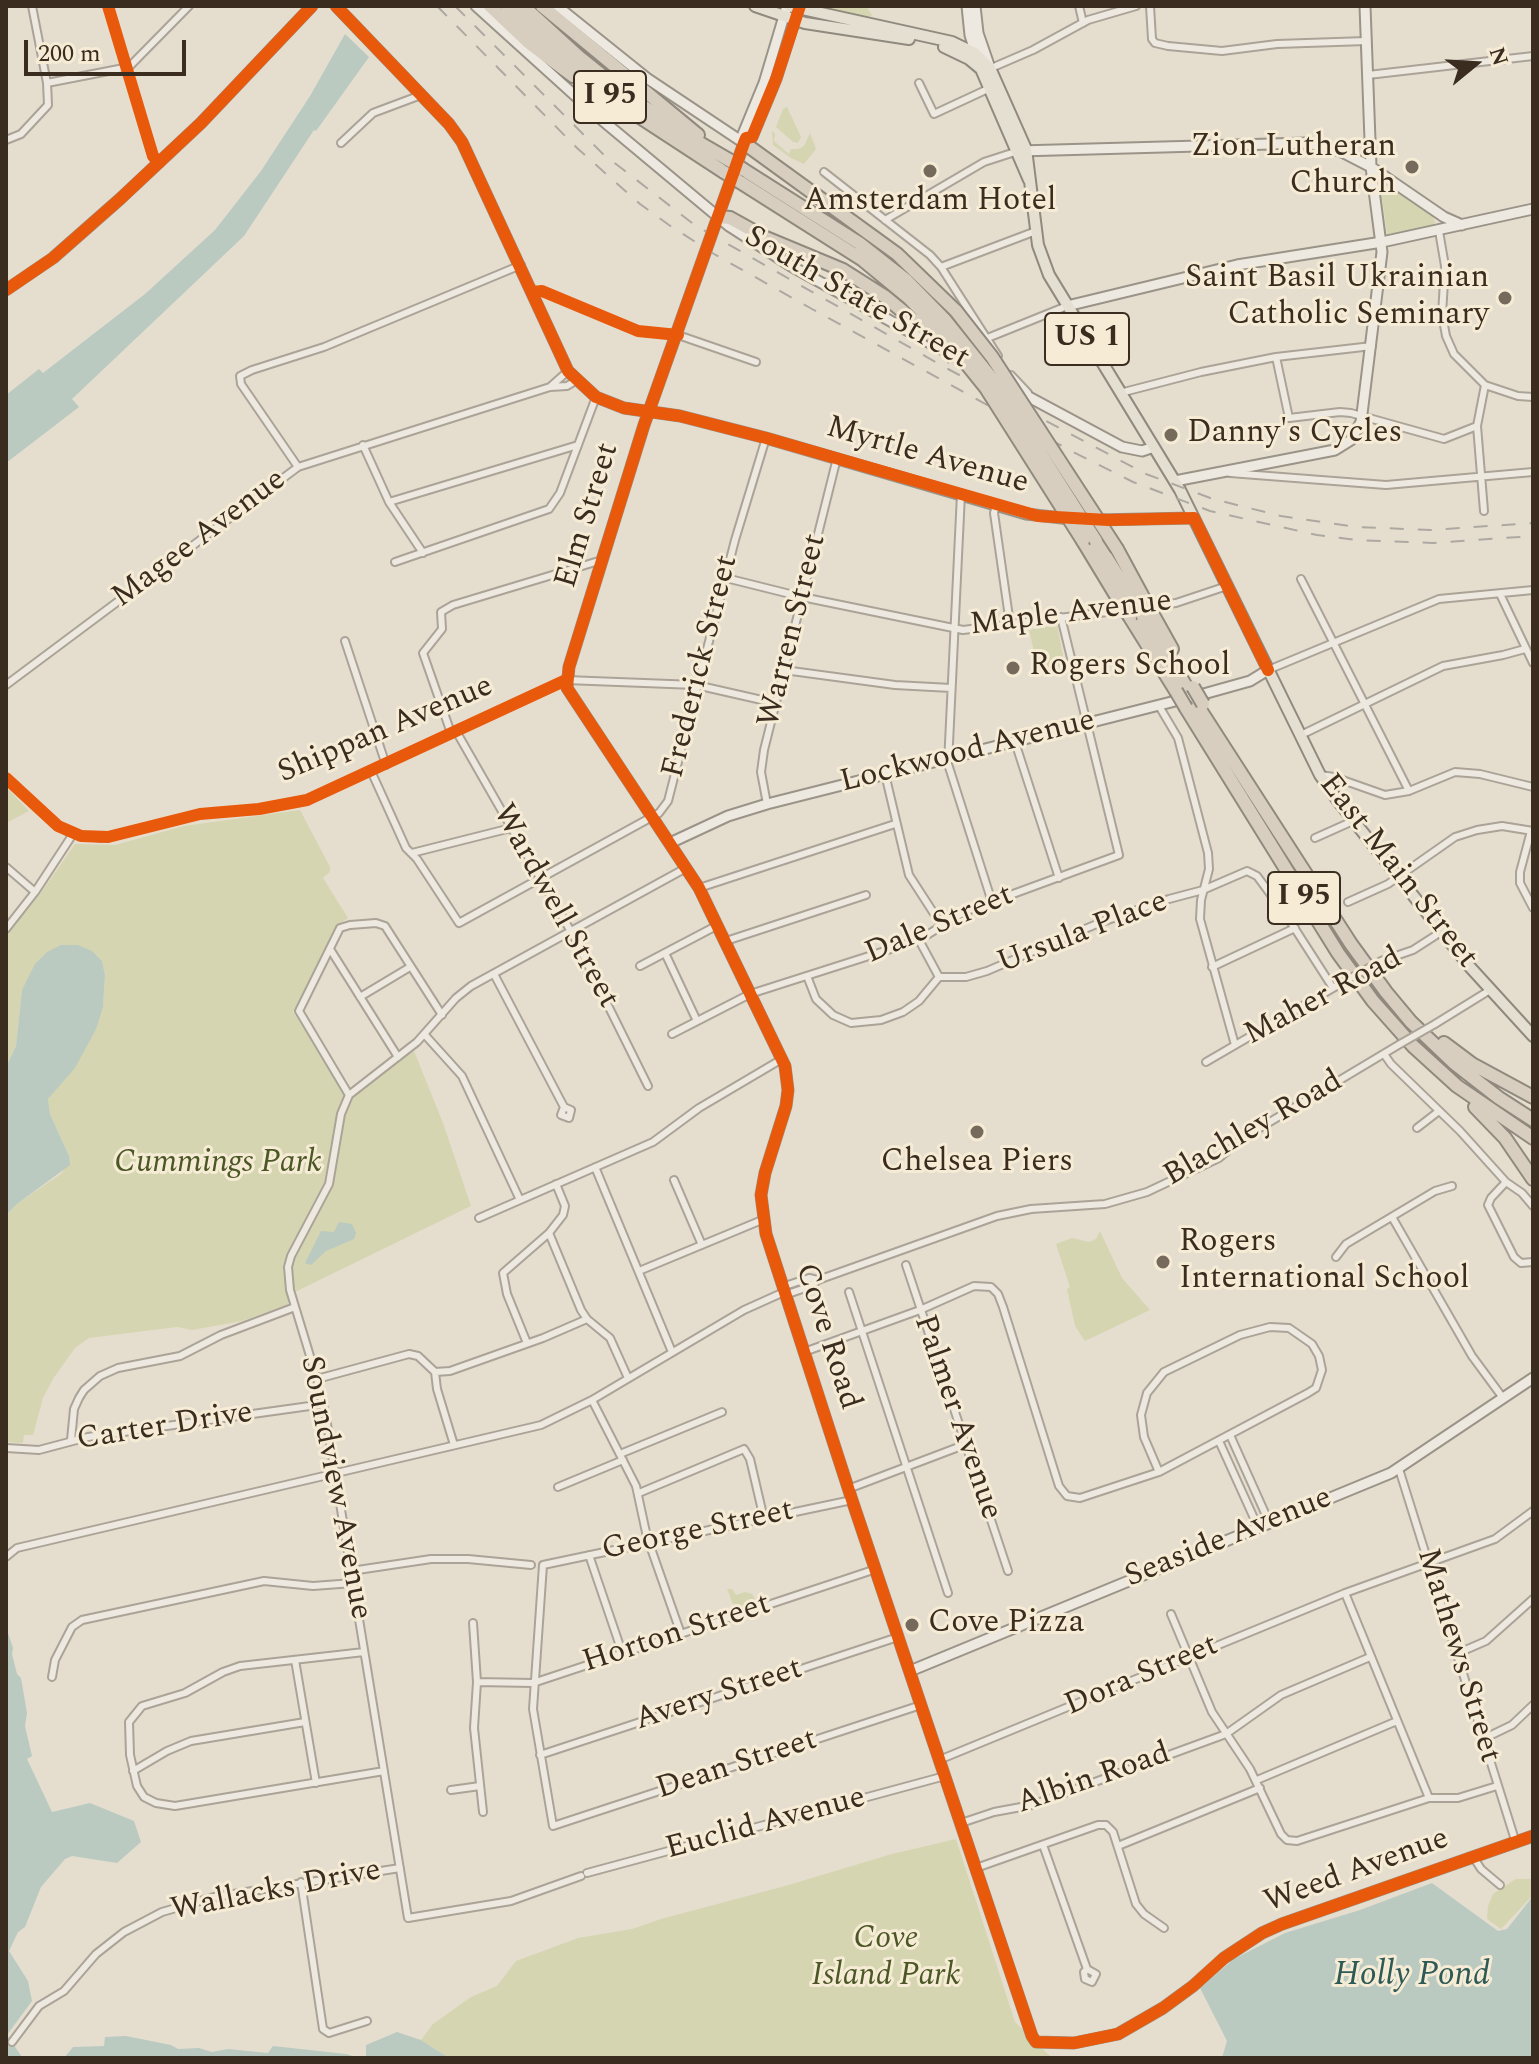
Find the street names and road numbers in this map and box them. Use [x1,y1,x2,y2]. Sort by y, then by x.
road number: I 95 [574,71,646,123]
street label: South State Street [736,219,976,379]
road number: US 1 [1045,313,1129,365]
street label: Myrtle Avenue [821,410,1033,504]
street label: Elm Street [549,439,629,593]
street label: Magee Avenue [105,462,295,618]
street label: Warren Street [751,530,837,732]
street label: Frederick Street [656,552,748,782]
street label: Maple Avenue [968,584,1174,646]
street label: Shippan Avenue [273,668,499,794]
street label: Lockwood Avenue [837,703,1099,803]
street label: East Main Street [1309,767,1485,977]
street label: Wardwell Street [482,798,626,1016]
road number: I 95 [1268,872,1340,924]
street label: Dale Street [860,878,1020,974]
street label: Ursula Place [993,884,1173,984]
street label: Maher Road [1239,940,1409,1056]
street label: Blachley Road [1158,1063,1350,1197]
street label: Cove Road [784,1259,868,1415]
street label: Palmer Avenue [903,1311,1009,1525]
street label: Soundview Avenue [290,1353,378,1623]
street label: Carter Drive [74,1395,256,1461]
street label: Seaside Avenue [1120,1480,1338,1598]
street label: George Street [599,1493,797,1571]
street label: Mathews Street [1406,1544,1508,1768]
street label: Horton Street [578,1587,776,1683]
street label: Dora Street [1060,1628,1224,1726]
street label: Avery Street [631,1651,807,1741]
street label: Dean Street [652,1722,822,1810]
street label: Albin Road [1012,1736,1176,1824]
street label: Euclid Avenue [662,1780,870,1870]
street label: Weed Avenue [1260,1821,1454,1923]
street label: Wallacks Drive [168,1853,384,1931]

